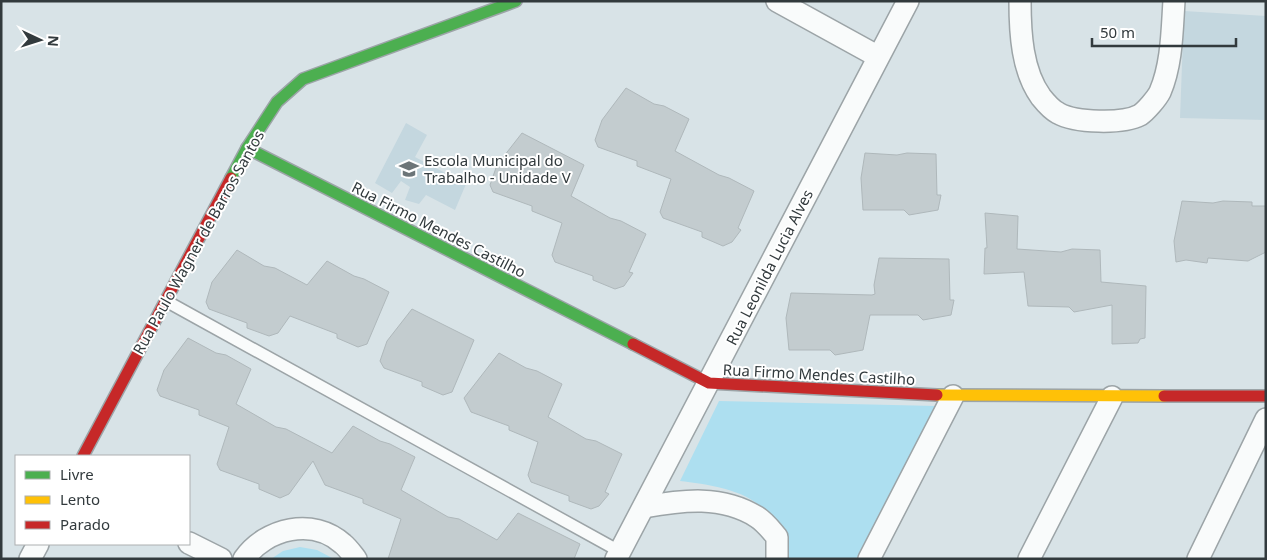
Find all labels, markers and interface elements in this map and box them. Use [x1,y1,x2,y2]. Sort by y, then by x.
north arrow [15,15,65,65]
scale bar [1092,15,1236,47]
text: 50 m [1100,22,1135,42]
text: N [44,35,63,47]
street label: Rua Paulo Wagner de Barros Santos [128,126,268,358]
place label: Escola Municipal do Trabalho - Unidade V [424,150,571,187]
school or university icon: Escola Municipal do Trabalho - Unidade V [398,158,420,180]
street label: Rua Firmo Mendes Castilho [349,176,529,282]
street label: Rua Leonilda Lucia Alves [721,186,817,348]
street label: Rua Firmo Mendes Castilho [722,359,916,389]
legend [15,455,190,545]
text: Livre [60,464,94,484]
text: Lento [60,489,100,509]
text: Parado [60,514,110,534]

